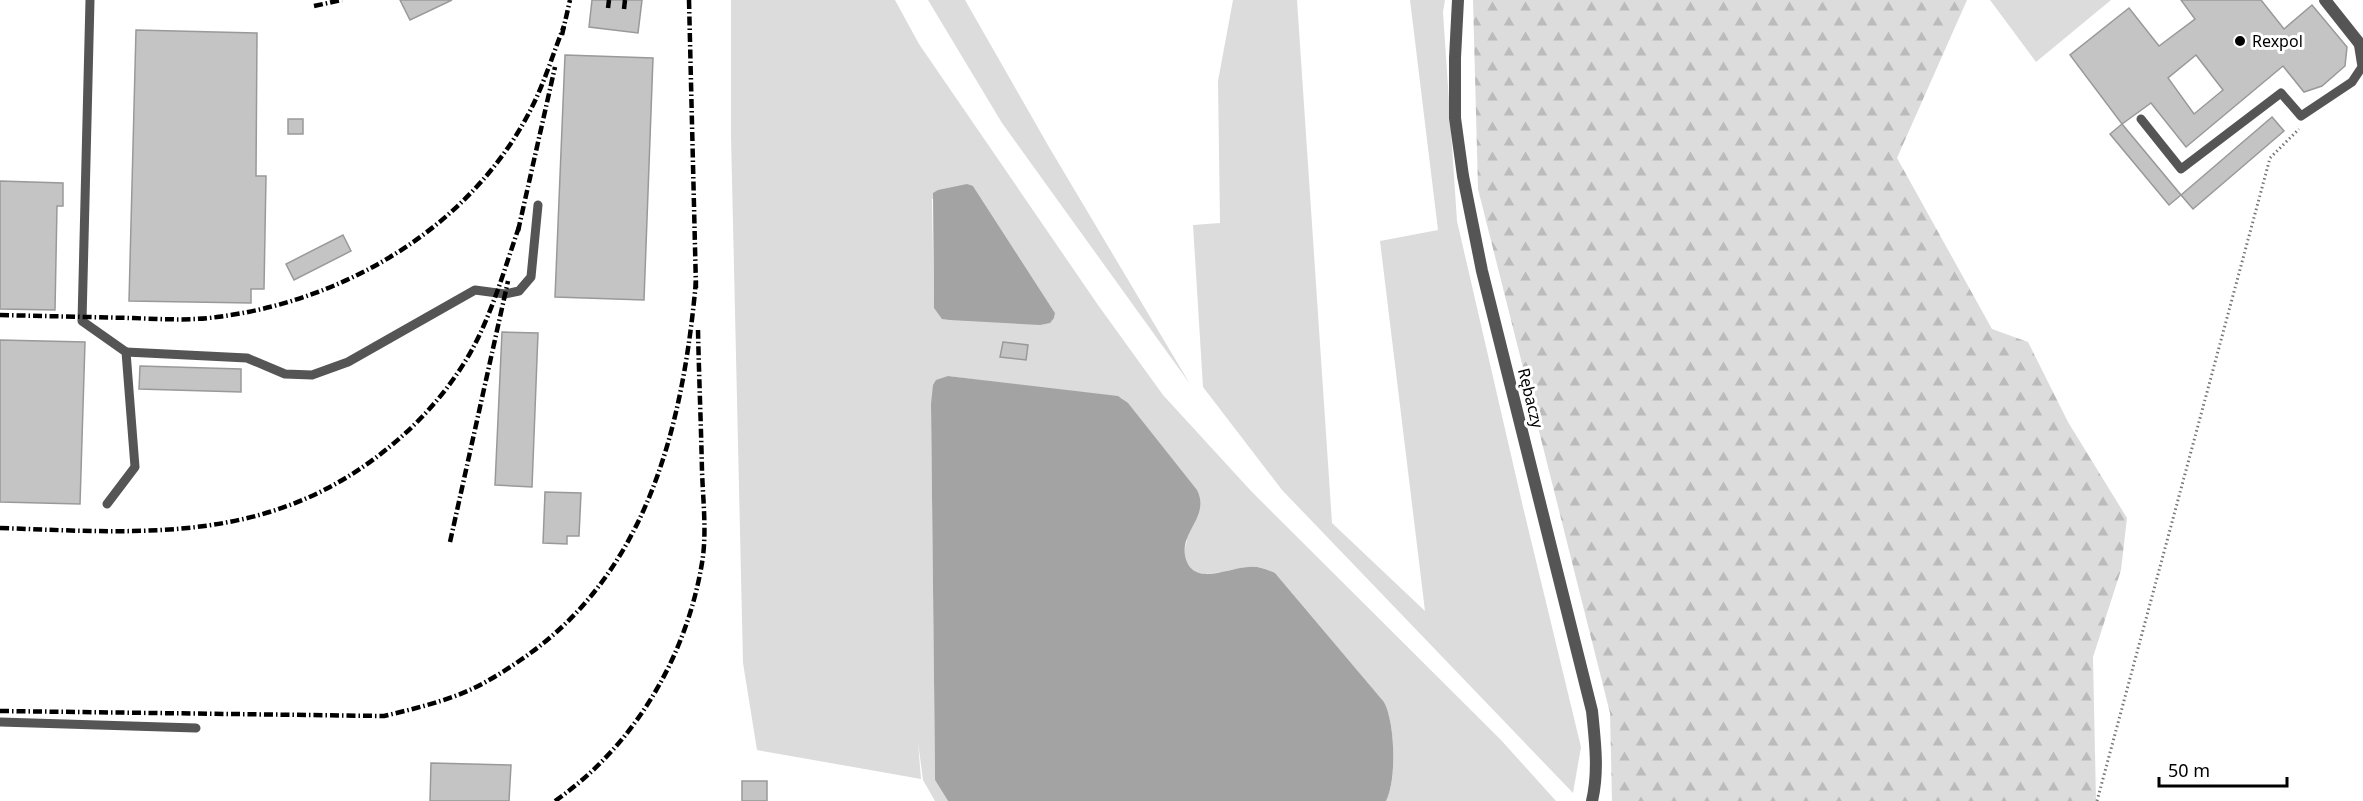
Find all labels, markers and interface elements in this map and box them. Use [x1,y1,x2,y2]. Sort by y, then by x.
place label: Rexpol [2252,30,2303,52]
marker: Rexpol [2233,34,2247,48]
street label: Rębaczy [1513,366,1549,431]
scale bar [2159,750,2286,788]
text: 50 m [2168,758,2210,782]

